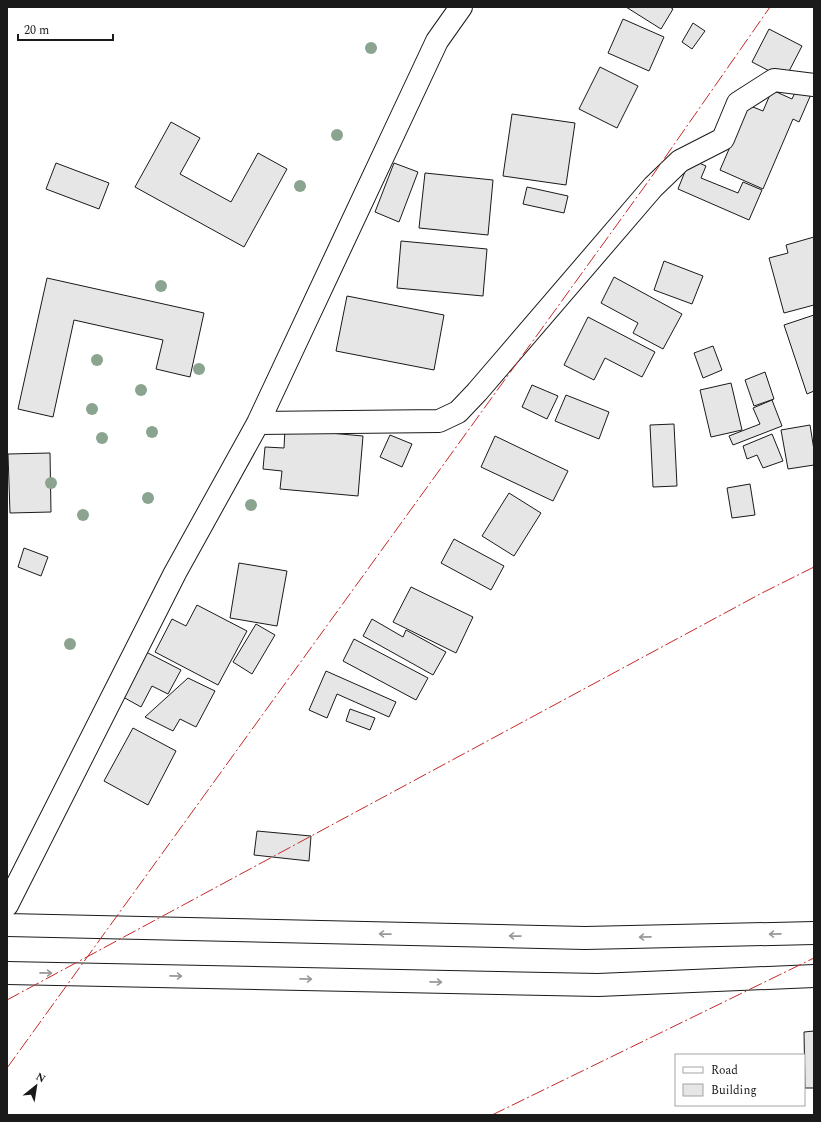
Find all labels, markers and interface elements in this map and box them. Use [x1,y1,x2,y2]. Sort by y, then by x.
scale bar [18,16,113,42]
text: 20 m [24,21,49,40]
one-way arrow [379,930,392,937]
one-way arrow [769,930,782,938]
one-way arrow [509,933,522,940]
one-way arrow [639,933,652,941]
one-way arrow [39,970,52,977]
one-way arrow [169,972,182,980]
one-way arrow [299,975,312,983]
one-way arrow [429,978,442,986]
legend [675,1054,805,1106]
text: Road [711,1061,738,1080]
north arrow [16,1066,56,1106]
text: N [33,1068,49,1087]
text: Building [711,1081,757,1100]

